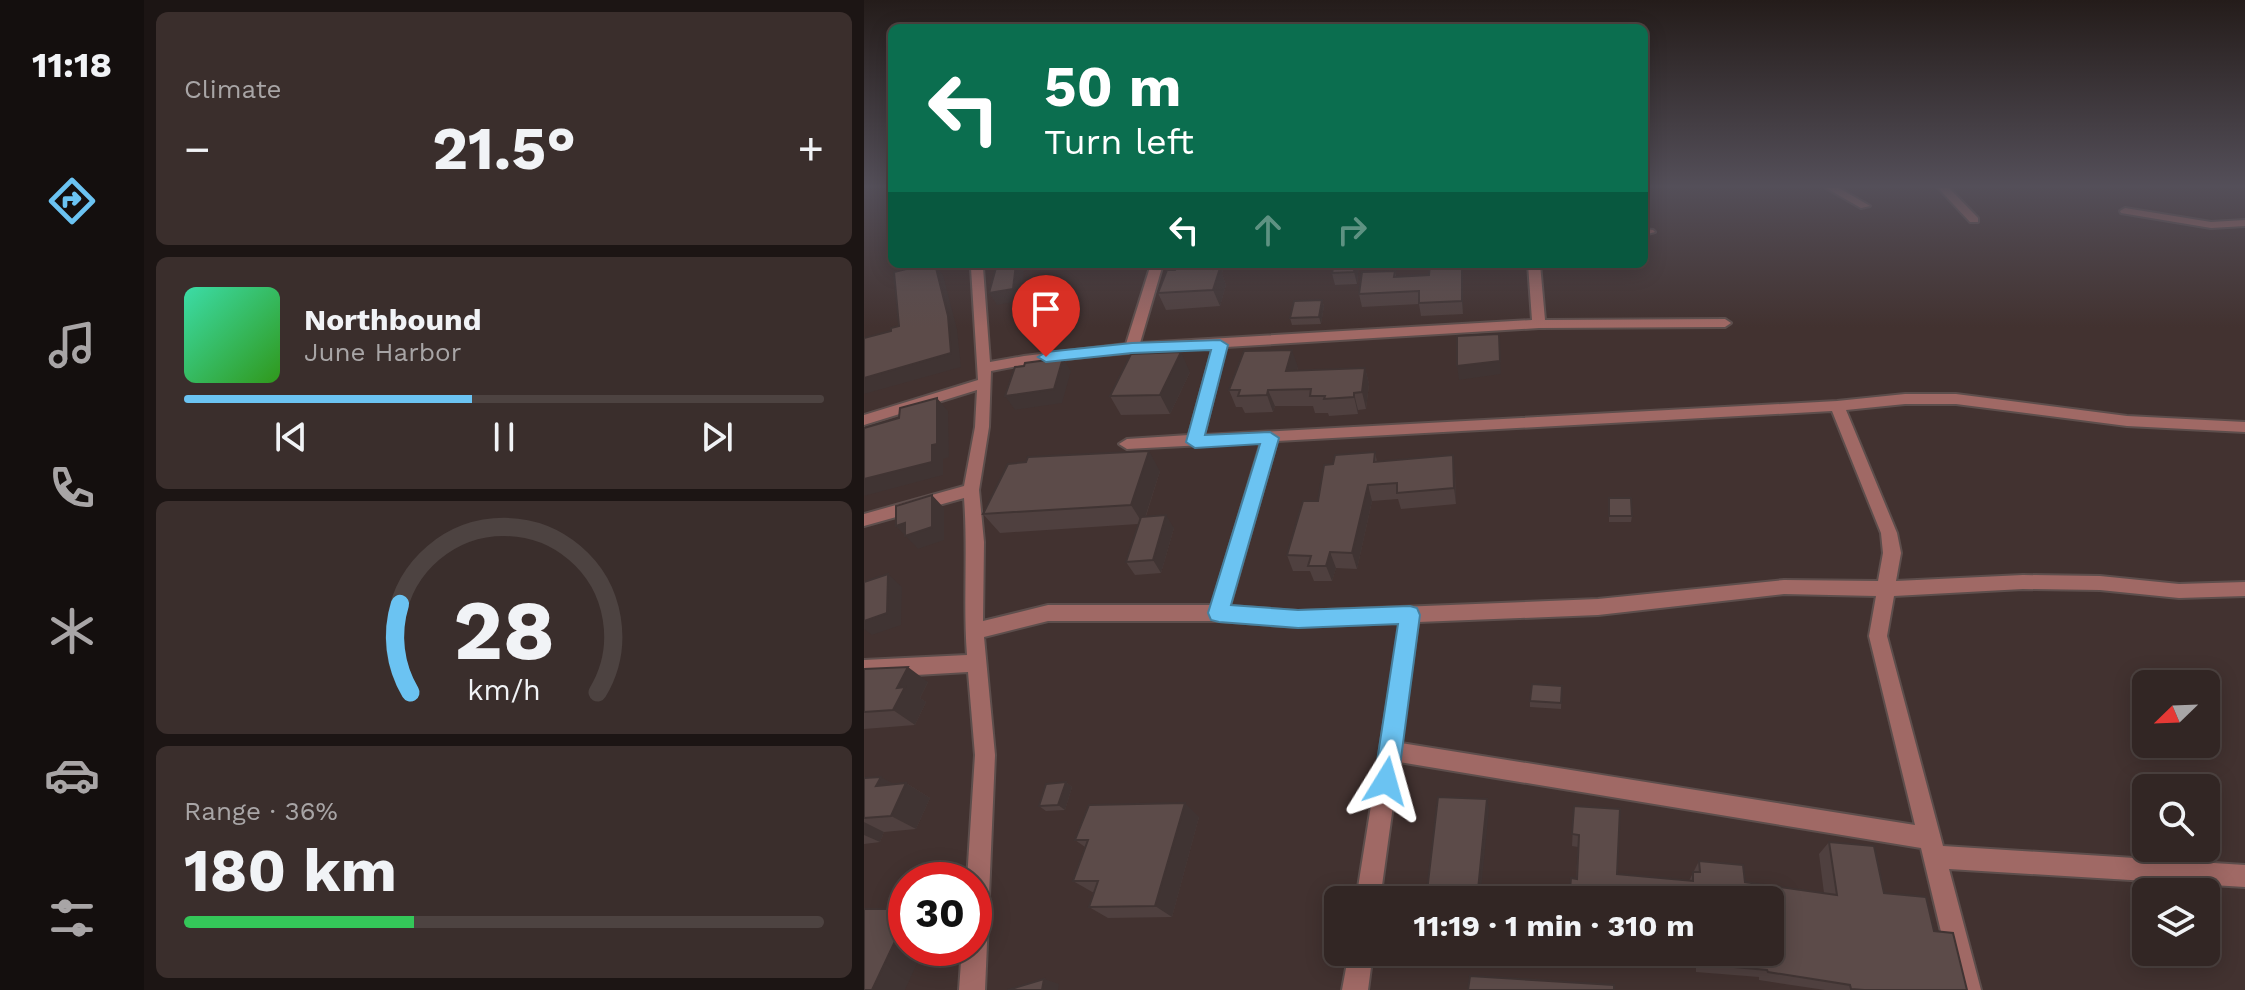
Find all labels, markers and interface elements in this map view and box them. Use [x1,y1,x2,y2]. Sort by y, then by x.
text: 11:18 [32,44,112,86]
text: 50 m [1044,54,1181,120]
icon: left [912,56,1016,160]
text: Climate [184,74,282,104]
text: 21.5° [432,113,576,184]
text: Turn left [1044,121,1194,163]
text: − [184,123,211,175]
text: + [797,123,824,175]
icon: directions [44,173,100,229]
icon: left [1162,208,1206,252]
icon: ahead [1246,208,1290,252]
icon: right [1330,208,1374,252]
pin [1012,275,1080,357]
icon: arrive [1024,287,1068,331]
text: Northbound [304,302,481,337]
icon: music [44,317,100,373]
text: June Harbor [304,337,461,367]
icon: previous [269,415,313,459]
icon: pause [482,415,526,459]
icon: next [695,415,739,459]
icon: phone [44,460,100,516]
text: 28 [453,582,555,679]
icon: climate [44,603,100,659]
north arrow [2132,670,2220,758]
map controls [2132,670,2220,966]
text: km/h [467,673,541,707]
position arrow [1344,739,1428,823]
icon: car [44,747,100,803]
button: search [2132,774,2220,862]
text: Range · 36% [184,796,338,826]
text: 180 km [184,835,397,906]
speed limit sign: 30 [888,862,992,966]
button: layers [2132,878,2220,966]
icon: filters [44,890,100,946]
text: 11:19 · 1 min · 310 m [1414,908,1694,943]

